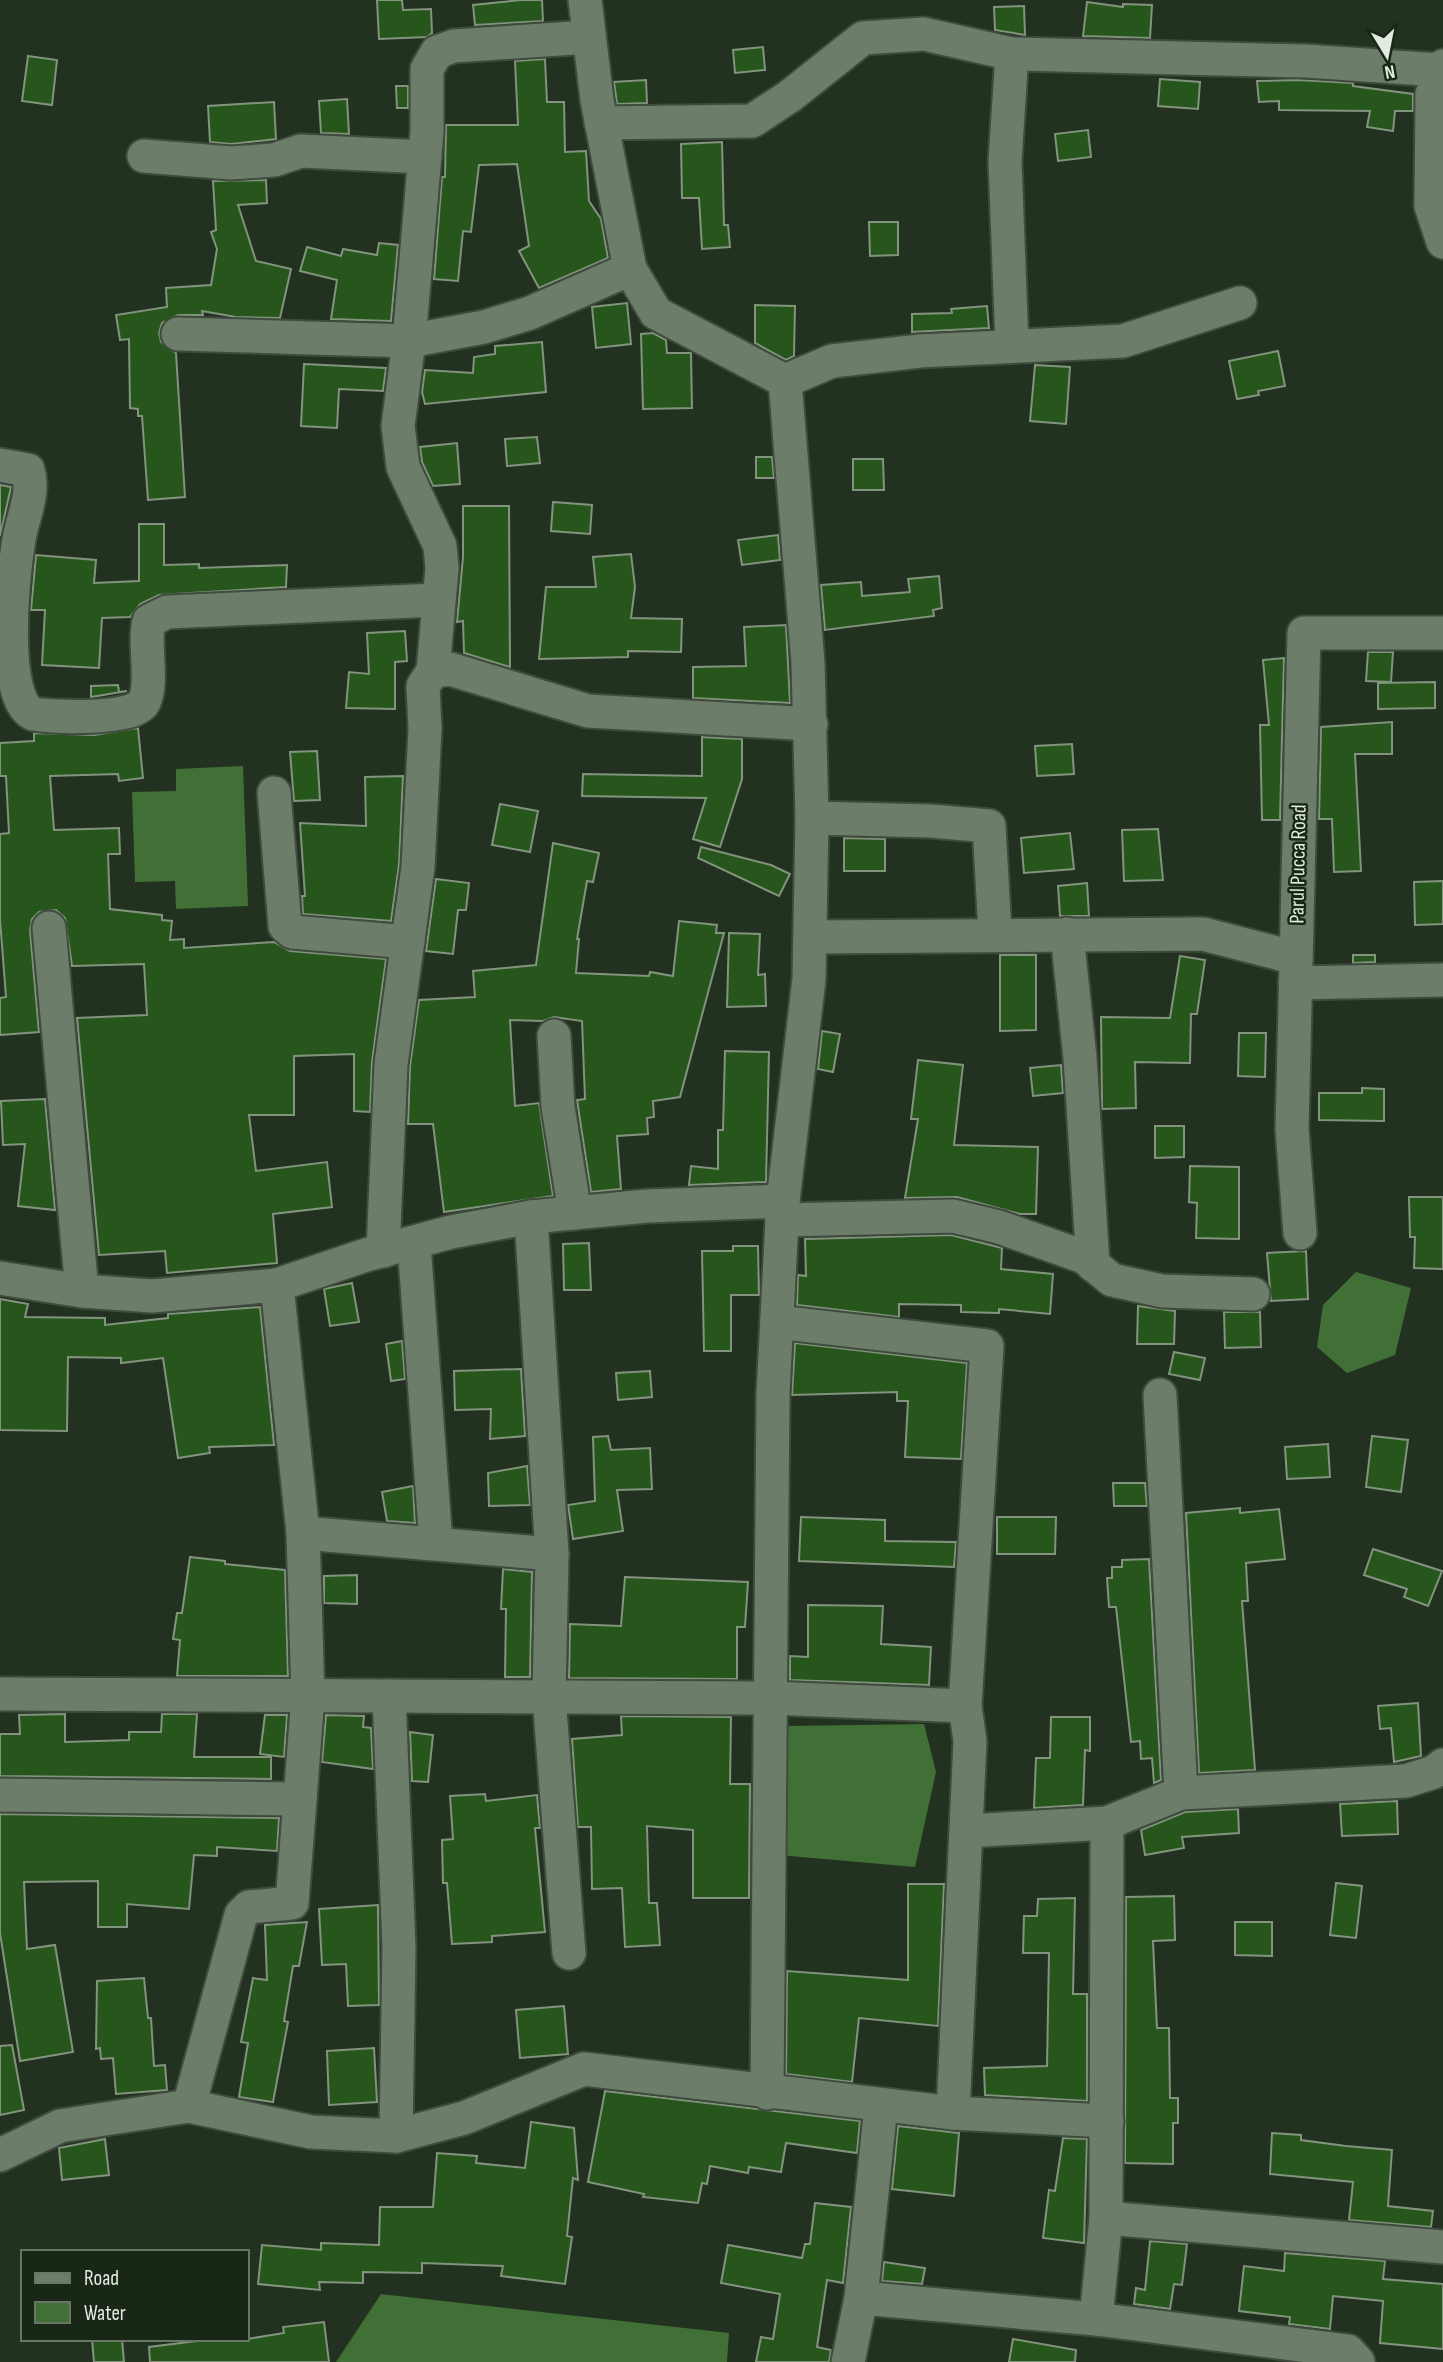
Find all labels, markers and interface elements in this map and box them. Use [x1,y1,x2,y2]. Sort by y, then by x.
north arrow [1352,21,1422,91]
text: N [1383,59,1397,83]
street label: Parul Pucca Road [1284,804,1312,924]
legend [21,2250,248,2341]
text: Road [84,2266,119,2291]
text: Water [84,2301,126,2326]

